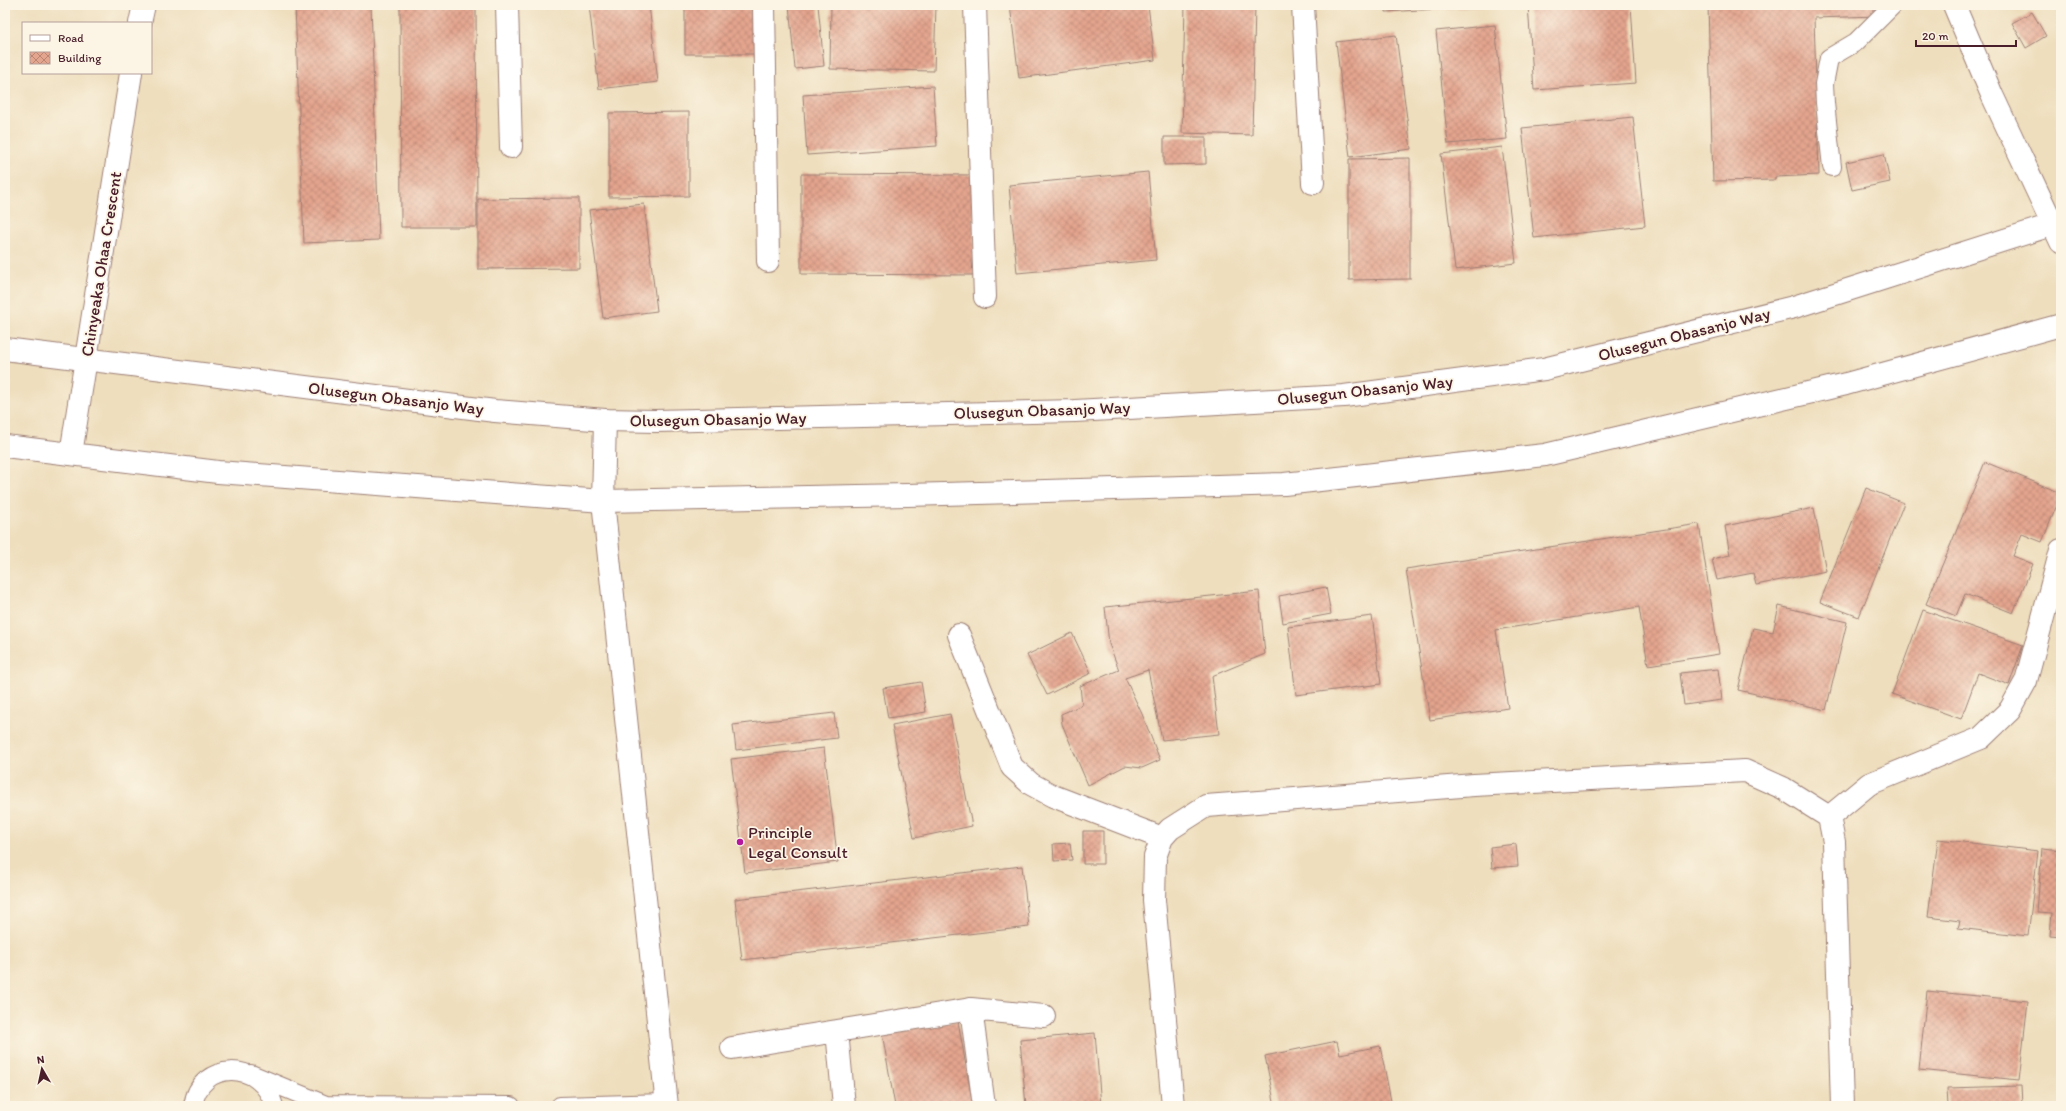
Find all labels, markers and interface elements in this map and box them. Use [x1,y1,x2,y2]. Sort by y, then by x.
legend [22,22,152,74]
scale bar [1916,22,2016,48]
text: 20 m [1922,29,1949,43]
text: Road [58,31,84,45]
text: Building [58,51,102,65]
street label: Chinyeaka Ohaa Crescent [76,170,126,358]
street label: Olusegun Obasanjo Way [1596,303,1772,365]
street label: Olusegun Obasanjo Way [1276,371,1454,409]
street label: Olusegun Obasanjo Way [307,377,485,419]
street label: Olusegun Obasanjo Way [953,397,1131,423]
street label: Olusegun Obasanjo Way [629,407,807,431]
place label: Principle Legal Consult [748,822,848,862]
marker: Principle Legal Consult [735,837,745,847]
north arrow [22,1049,62,1089]
text: N [36,1053,45,1067]

